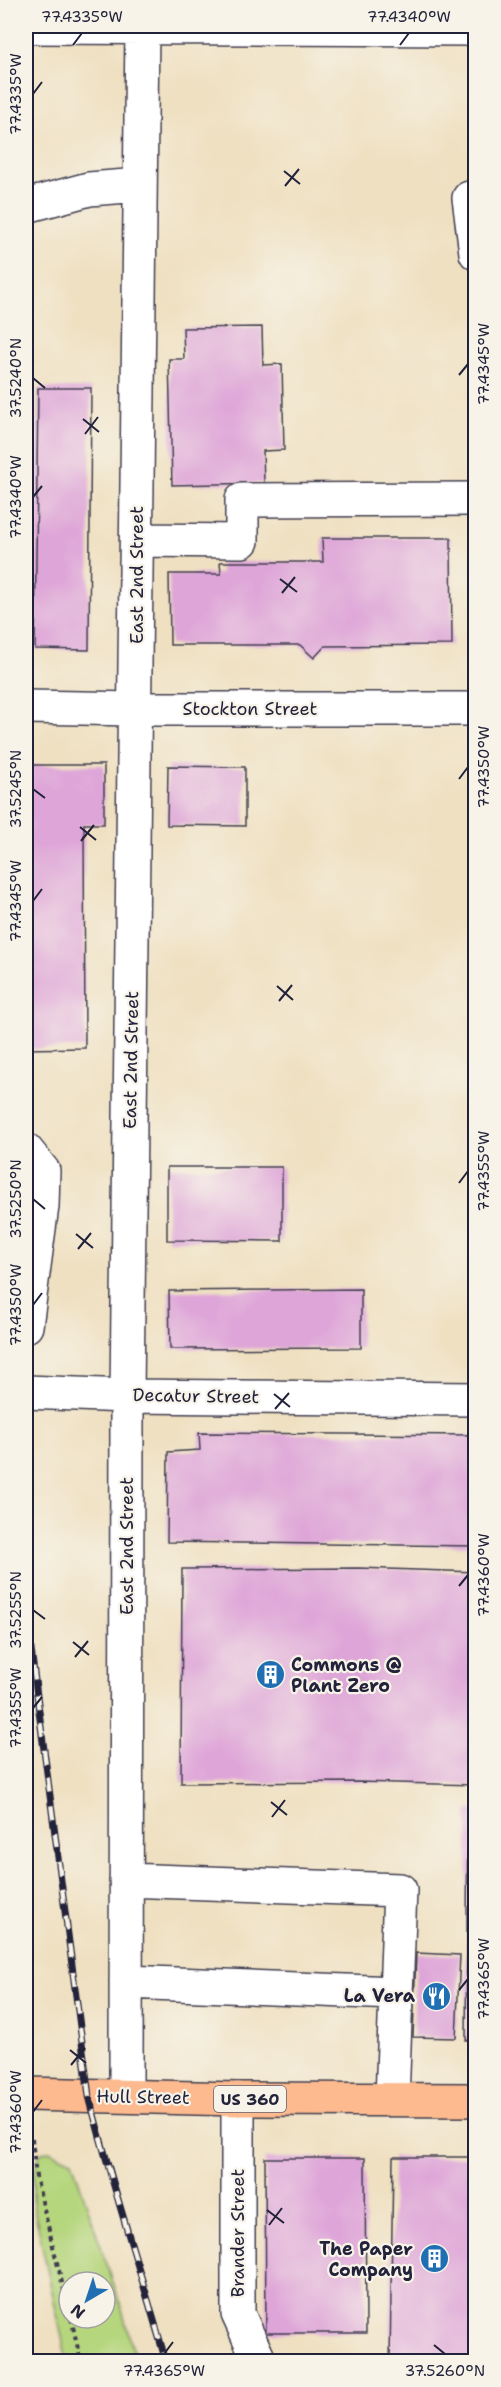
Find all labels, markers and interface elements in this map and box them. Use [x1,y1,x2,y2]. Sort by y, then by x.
text: 77.4335°W [41,7,123,27]
text: 77.4340°W [367,7,451,27]
text: 77.4335°W [6,53,26,135]
text: 77.4345°W [474,323,494,405]
text: 37.5240°N [6,338,26,418]
text: 77.4340°W [6,455,26,539]
street label: East 2nd Street [125,506,149,644]
street label: Stockton Street [183,697,318,721]
text: 77.4350°W [474,726,494,808]
text: 37.5245°N [6,750,26,828]
text: 77.4345°W [6,860,26,942]
street label: East 2nd Street [118,991,144,1129]
text: 77.4355°W [474,1131,494,1211]
text: 37.5250°N [6,1159,26,1239]
text: 77.4350°W [6,1264,26,1346]
street label: Decatur Street [132,1383,260,1409]
street label: East 2nd Street [115,1477,139,1615]
text: 77.4360°W [474,1533,494,1617]
text: 37.5255°N [6,1571,26,1649]
place label: Commons @ Plant Zero [291,1653,402,1698]
building icon: Commons @ Plant Zero [254,1659,286,1691]
text: 77.4355°W [6,1668,26,1748]
text: 77.4365°W [474,1938,494,2020]
restaurant icon: La Vera [420,1980,452,2012]
place label: La Vera [344,1984,416,2008]
text: 77.4360°W [6,2070,26,2154]
street label: Hull Street [96,2084,190,2110]
road number: US 360 [214,2086,286,2112]
street label: Brander Street [226,2169,250,2297]
place label: The Paper Company [319,2237,413,2282]
building icon: The Paper Company [418,2243,450,2275]
north arrow [57,2270,117,2330]
text: N [66,2299,89,2323]
text: 77.4365°W [123,2361,205,2381]
text: 37.5260°N [405,2361,485,2381]

